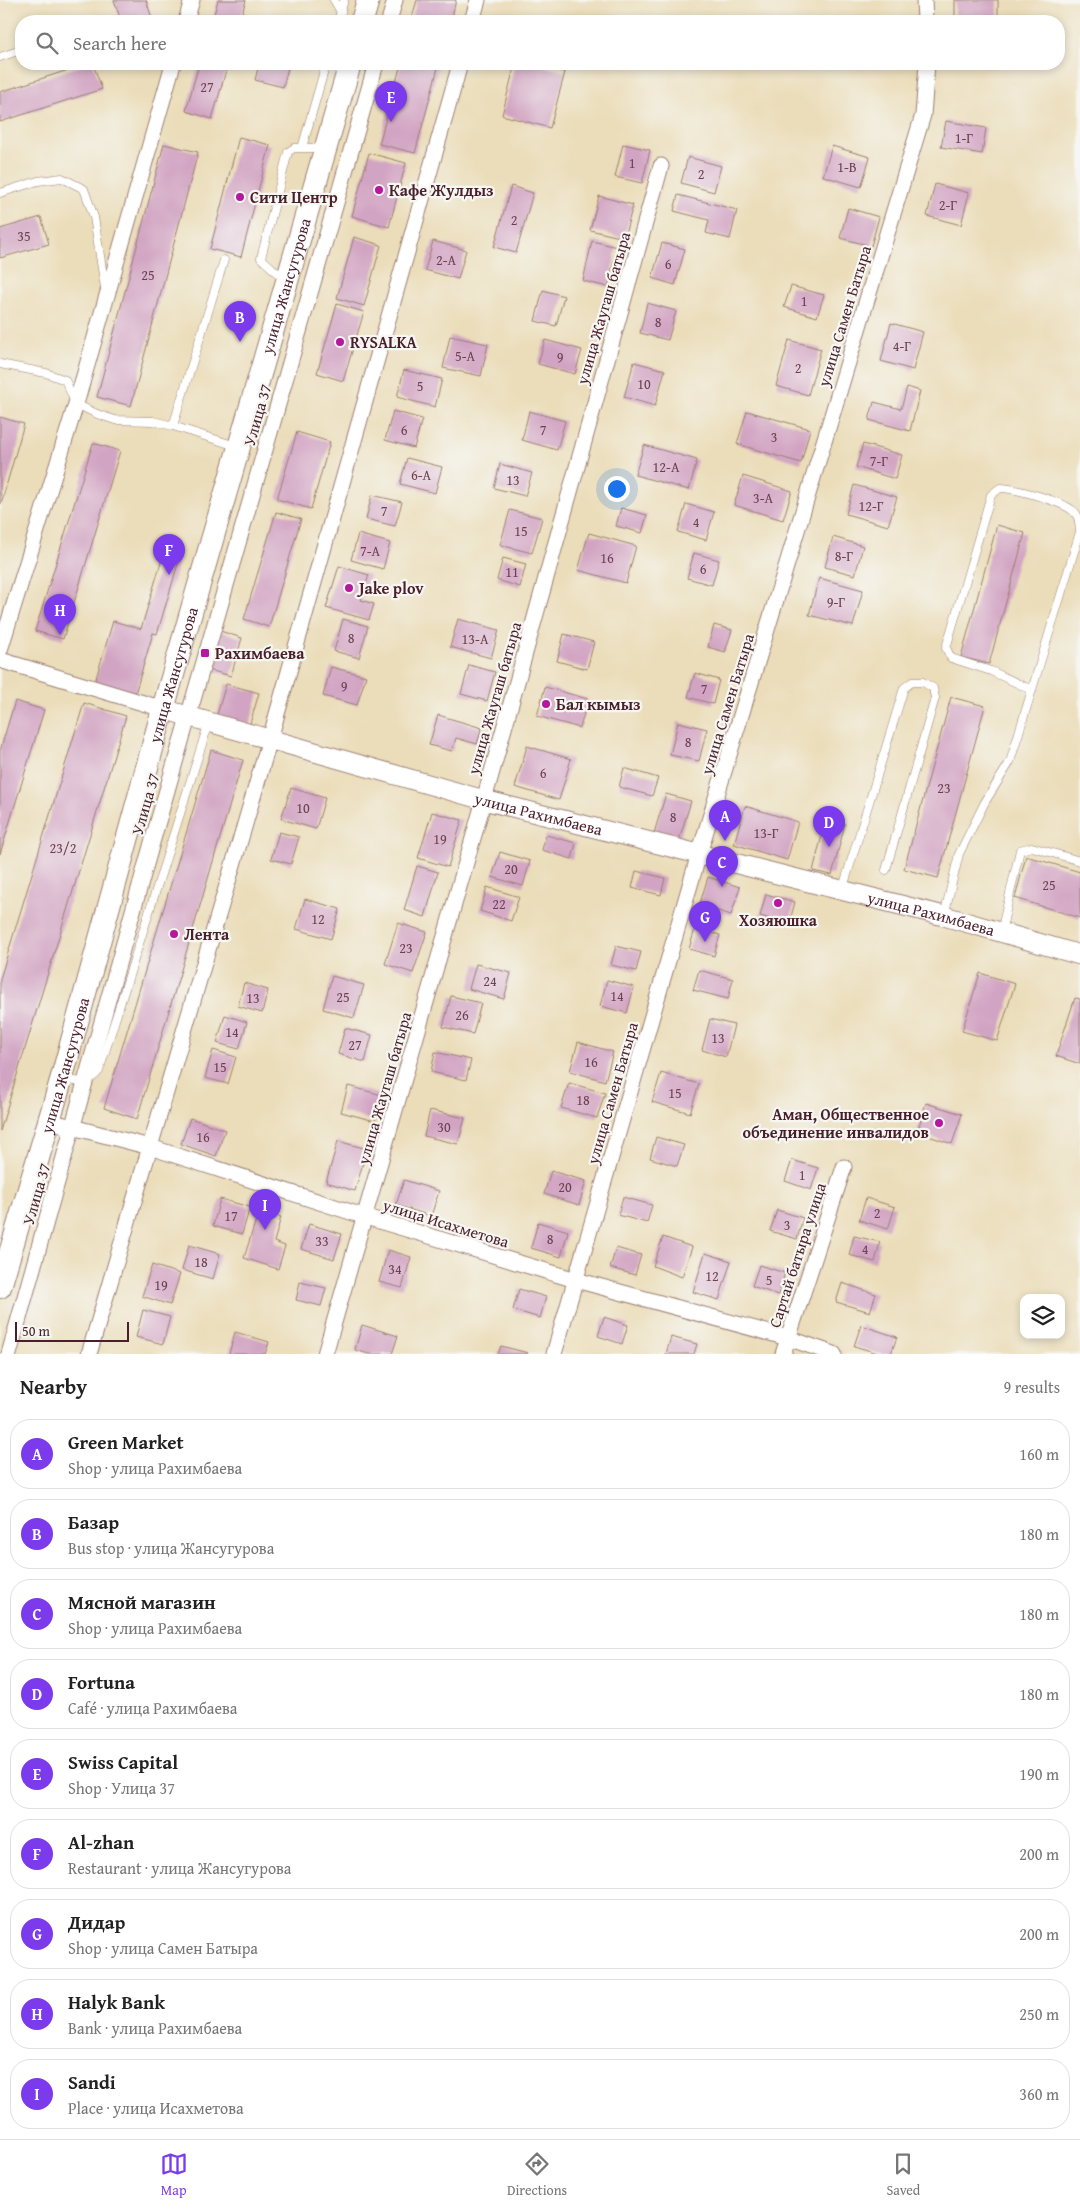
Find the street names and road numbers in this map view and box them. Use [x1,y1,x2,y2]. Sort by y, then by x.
street label: улица Жансугурова [254,215,317,358]
street label: улица Жаугаш батыра [569,229,636,388]
street label: улица Самен Батыра [811,242,877,391]
street label: Улица 37 [237,381,277,449]
street label: улица Жансугурова [142,604,204,747]
street label: улица Жаугаш батыра [460,619,527,778]
street label: улица Самен Батыра [694,630,760,779]
street label: Улица 37 [125,770,165,838]
street label: улица Рахимбаева [471,786,605,842]
street label: улица Рахимбаева [864,885,998,942]
street label: улица Жансугурова [34,994,95,1137]
street label: улица Жаугаш батыра [350,1009,417,1168]
street label: улица Самен Батыра [580,1019,644,1168]
street label: Улица 37 [16,1160,56,1228]
street label: Сартай батыра улица [762,1179,832,1331]
street label: улица Исахметова [379,1192,512,1254]

